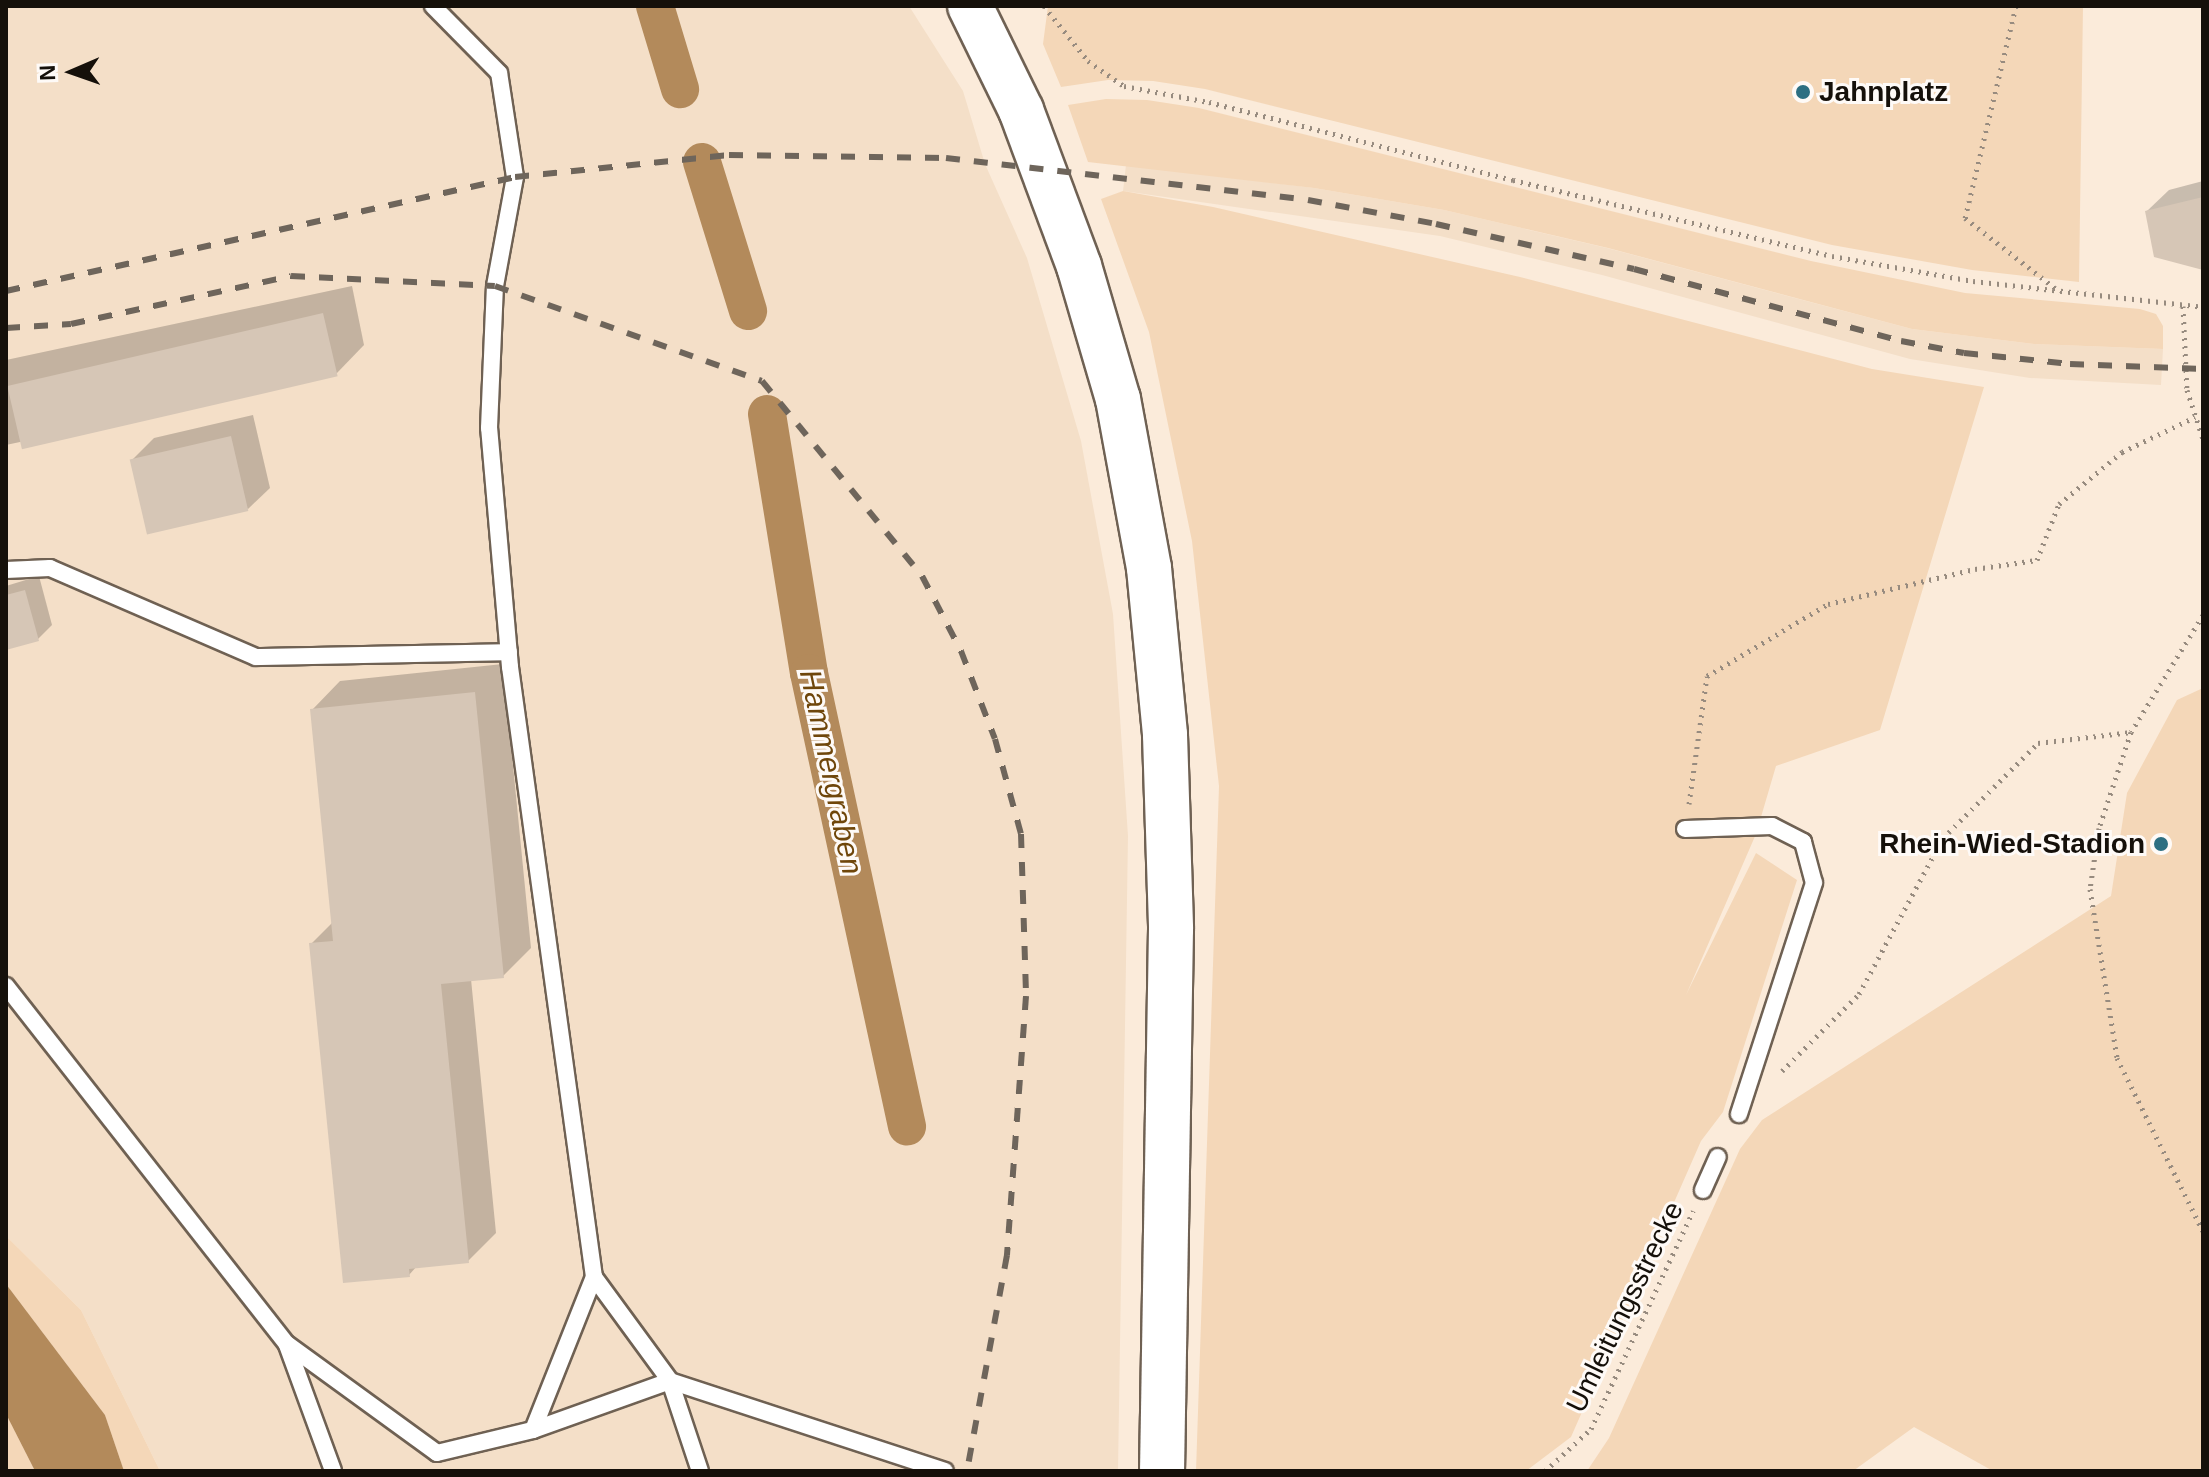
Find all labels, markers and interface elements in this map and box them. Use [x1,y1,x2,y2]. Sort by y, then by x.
north arrow [32,32,112,112]
text: N [35,64,60,81]
place label: Jahnplatz [1819,75,1948,109]
marker: Jahnplatz [1794,83,1812,101]
water label: Hammergraben [792,666,870,878]
place label: Rhein-Wied-Stadion [1879,827,2145,861]
marker: Rhein-Wied-Stadion [2152,835,2170,853]
street label: Umleitungsstrecke [1559,1196,1691,1418]

